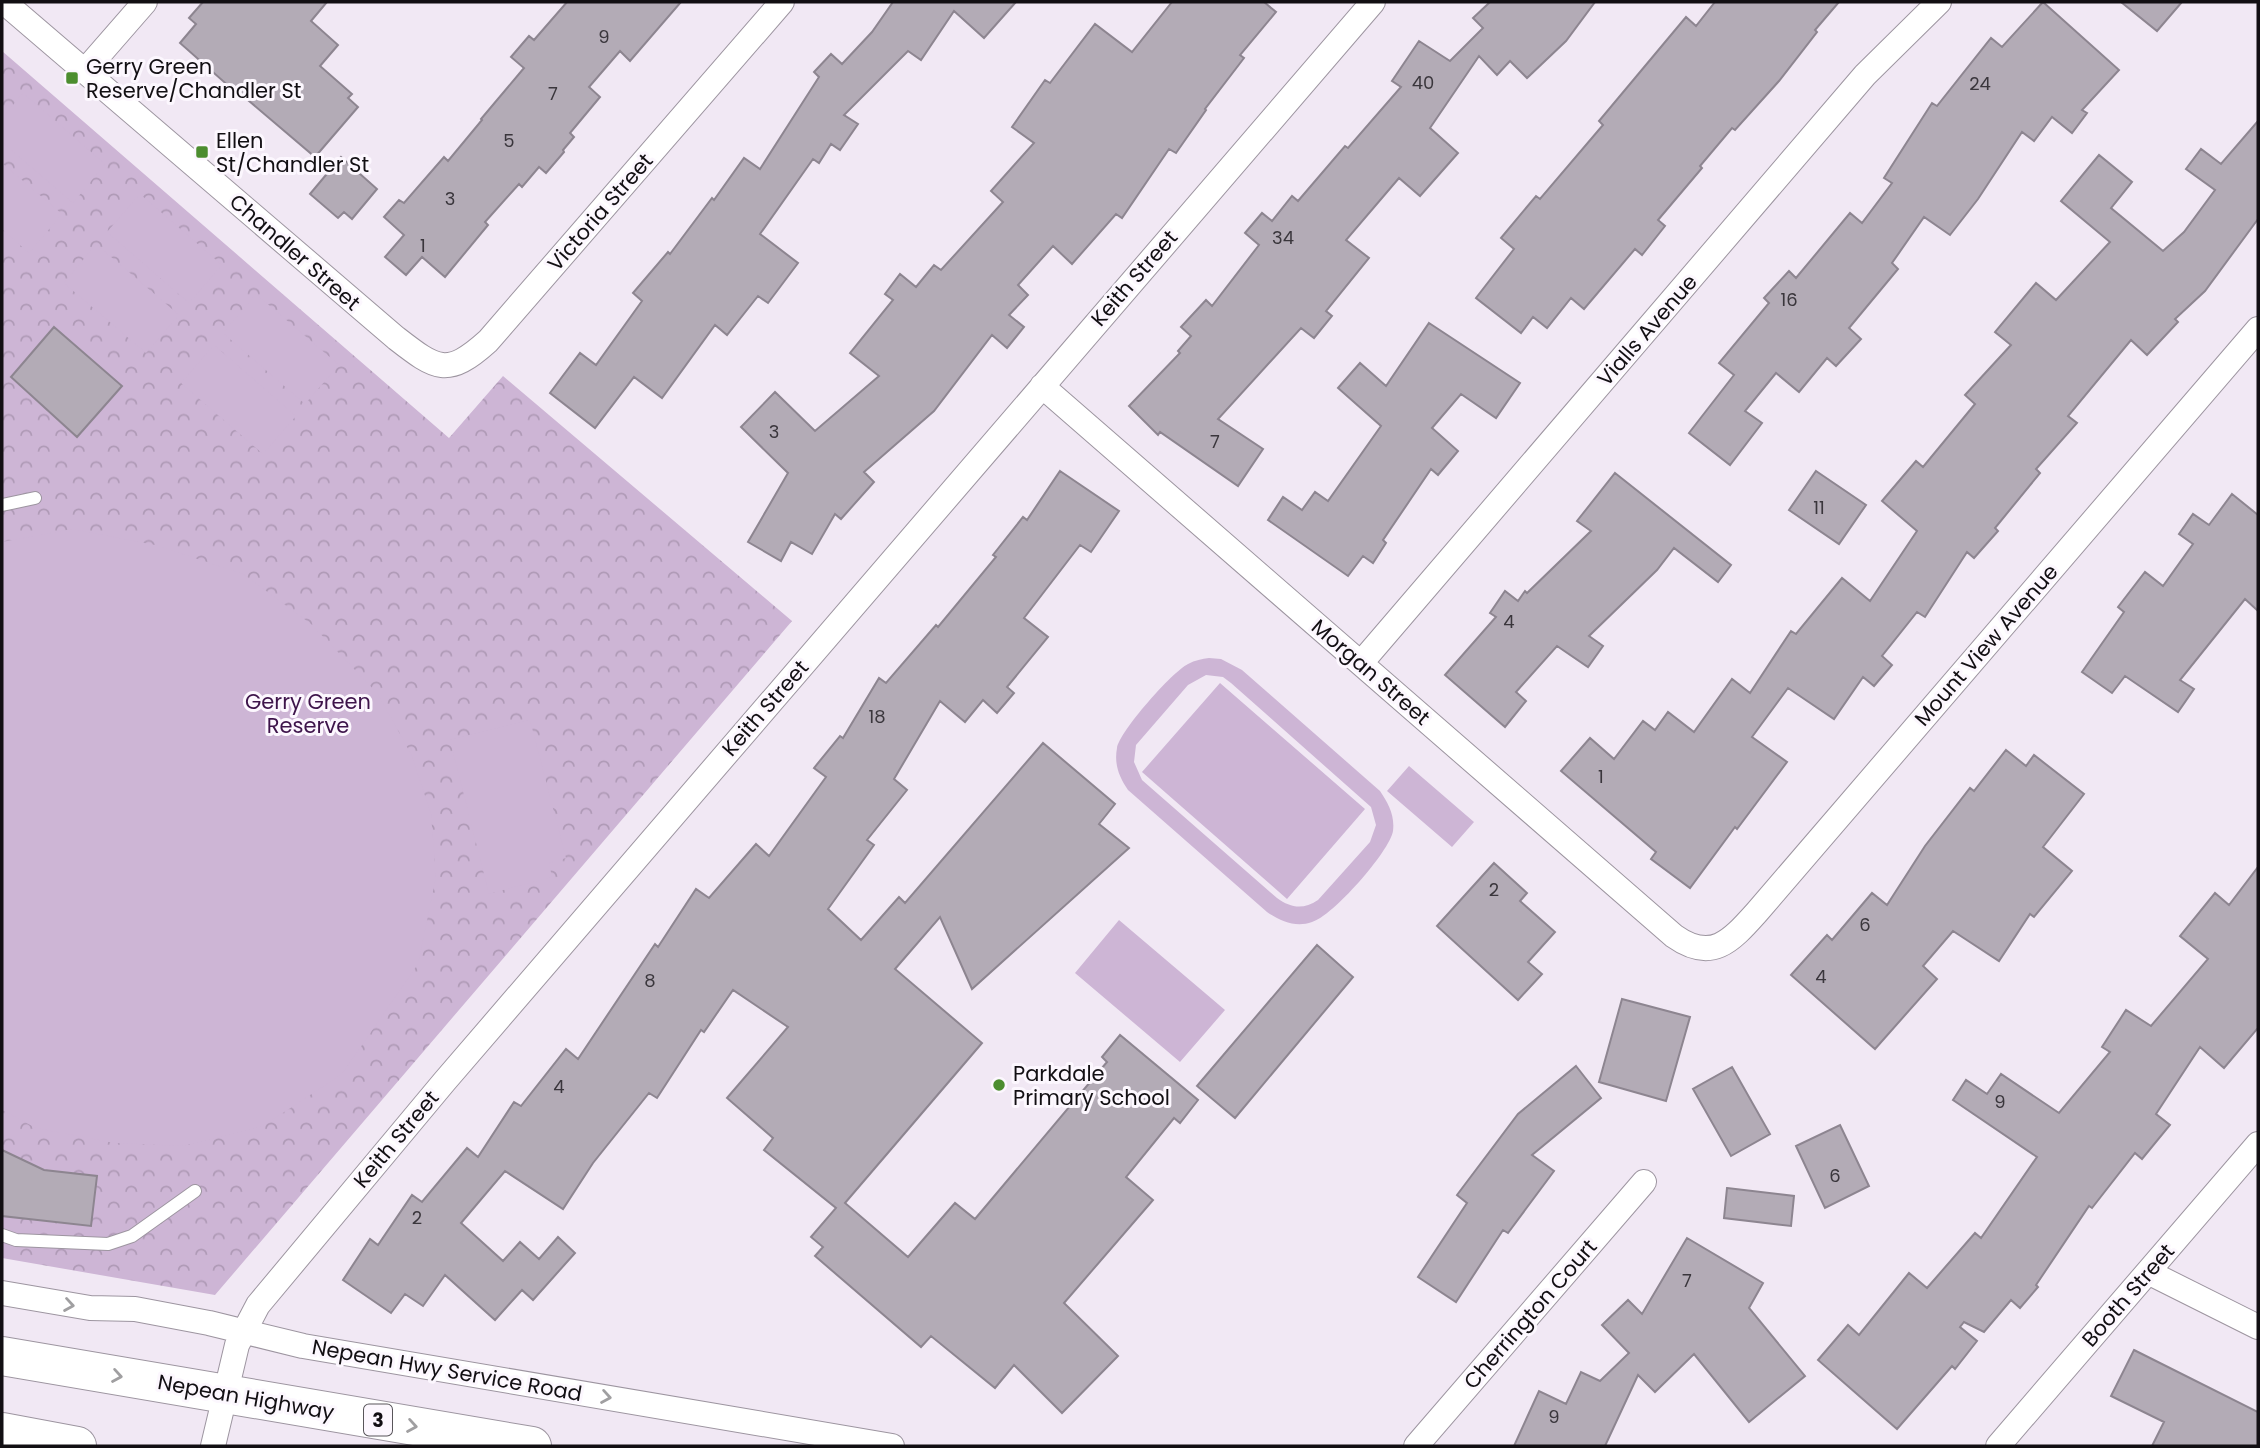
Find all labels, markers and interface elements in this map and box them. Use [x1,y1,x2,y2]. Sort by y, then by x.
house number: 9 [598,24,610,49]
place label: Gerry Green Reserve/Chandler St [86,52,301,105]
marker: Gerry Green Reserve/Chandler St [64,70,80,86]
house number: 40 [1412,70,1434,95]
house number: 24 [1969,71,1991,96]
house number: 7 [548,81,558,106]
place label: Ellen St/Chandler St [216,126,369,179]
house number: 5 [503,128,515,153]
marker: Ellen St/Chandler St [194,144,210,160]
street label: Victoria Street [541,147,659,277]
house number: 3 [445,186,455,211]
street label: Chandler Street [223,187,367,317]
street label: Keith Street [1084,224,1184,332]
house number: 34 [1272,225,1294,250]
house number: 1 [420,233,426,258]
street label: Vialls Avenue [1590,268,1704,392]
house number: 16 [1780,287,1798,312]
house number: 3 [769,419,779,444]
house number: 7 [1210,429,1220,454]
house number: 11 [1813,495,1825,520]
street label: Mount View Avenue [1908,558,2064,732]
house number: 4 [1503,609,1515,634]
street label: Morgan Street [1306,612,1436,732]
street label: Keith Street [715,654,815,762]
park label: Gerry Green Reserve [245,687,371,740]
house number: 18 [868,704,886,729]
house number: 1 [1598,764,1604,789]
house number: 2 [1489,877,1499,902]
house number: 6 [1859,912,1871,937]
house number: 4 [1815,964,1827,989]
house number: 8 [644,968,656,993]
place label: Parkdale Primary School [1013,1059,1170,1112]
house number: 4 [553,1074,565,1099]
marker: Parkdale Primary School [991,1077,1007,1093]
street label: Keith Street [347,1084,445,1194]
house number: 9 [1994,1089,2006,1114]
house number: 6 [1829,1163,1841,1188]
house number: 2 [412,1205,422,1230]
street label: Cherrington Court [1457,1233,1603,1395]
street label: Booth Street [2075,1237,2181,1353]
house number: 7 [1682,1268,1692,1293]
one-way arrow [63,1297,75,1312]
street label: Nepean Hwy Service Road [310,1332,584,1408]
street label: Nepean Highway [155,1367,337,1427]
one-way arrow [111,1368,123,1383]
one-way arrow [600,1389,612,1404]
road number: 3 [364,1404,392,1436]
house number: 9 [1548,1404,1560,1429]
one-way arrow [406,1418,418,1433]

